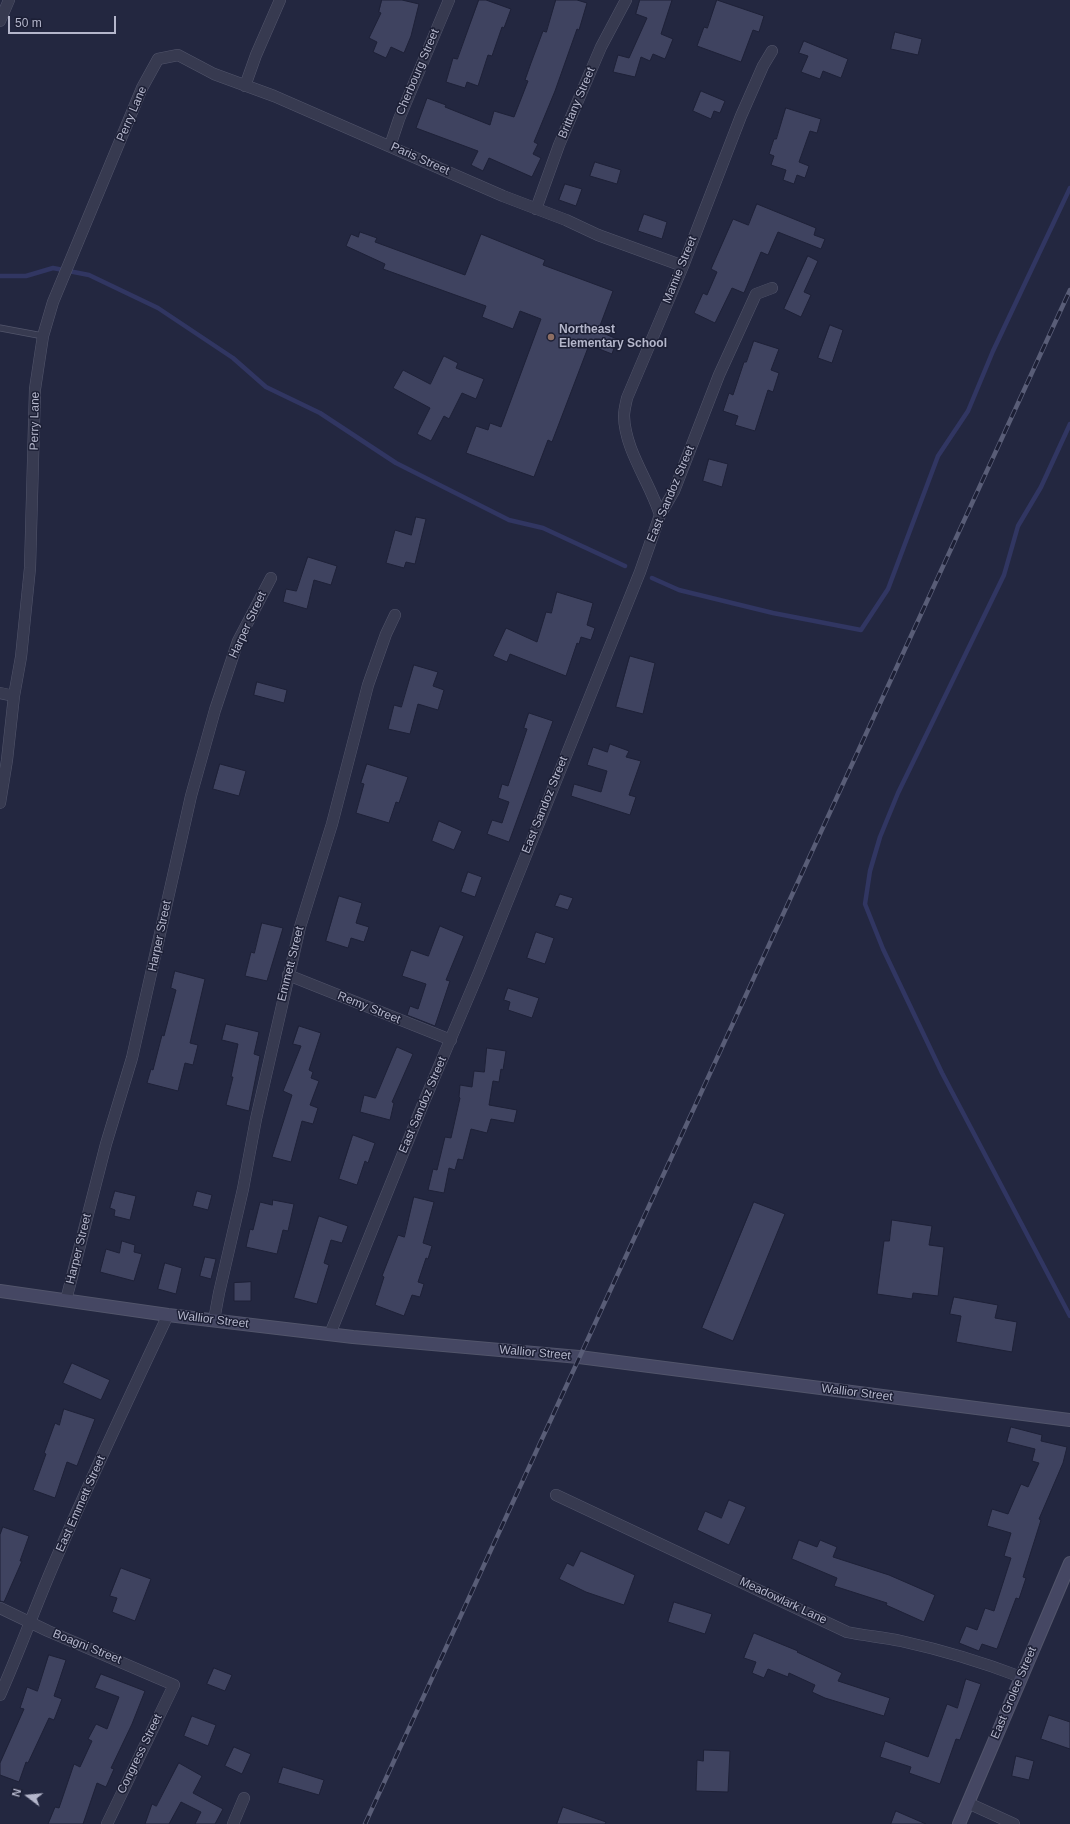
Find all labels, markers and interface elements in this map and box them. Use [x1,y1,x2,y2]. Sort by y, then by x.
scale bar [10,8,118,34]
text: 50 m [15,16,42,30]
street label: Cherbourg Street [393,27,443,117]
street label: Brittany Street [556,65,598,141]
street label: Perry Lane [114,84,150,144]
street label: Paris Street [388,140,452,178]
street label: Mamie Street [660,234,700,306]
place label: Northeast Elementary School [559,323,667,351]
marker: Northeast Elementary School [546,332,556,342]
street label: Perry Lane [27,392,43,450]
street label: East Sandoz Street [644,444,698,544]
street label: Harper Street [226,589,270,661]
street label: East Sandoz Street [519,754,571,856]
street label: Harper Street [145,899,175,973]
street label: Emmett Street [275,925,307,1003]
street label: Remy Street [335,989,403,1027]
street label: East Sandoz Street [396,1055,450,1155]
street label: Harper Street [63,1212,95,1286]
street label: Wallior Street [177,1308,249,1332]
street label: Wallior Street [499,1343,571,1363]
street label: Wallior Street [821,1381,893,1405]
street label: East Emmett Street [53,1454,109,1554]
street label: Meadowlark Lane [737,1574,829,1628]
street label: Boagni Street [51,1627,123,1667]
street label: East Grolee Street [988,1645,1040,1741]
street label: Congress Street [115,1712,165,1796]
north arrow [8,1776,48,1816]
text: N [10,1787,23,1798]

